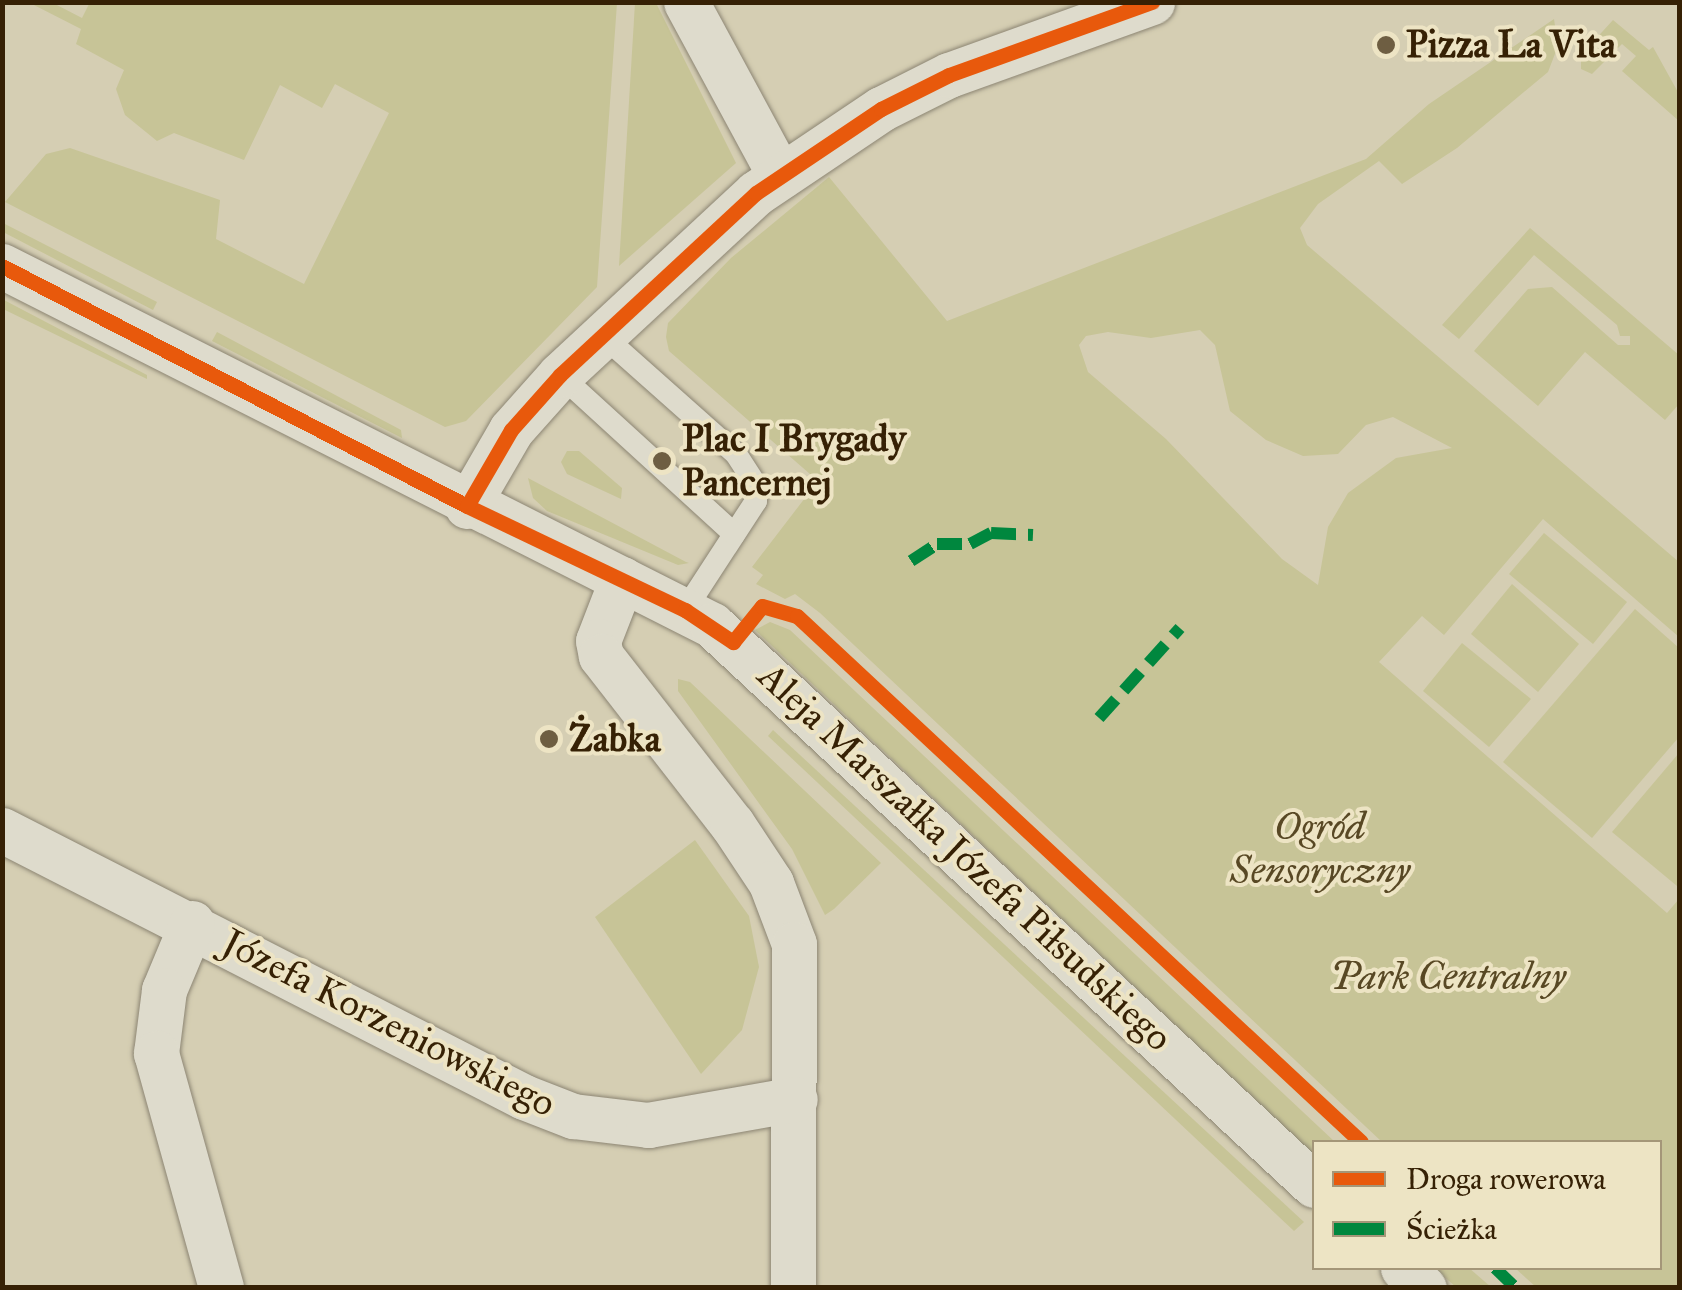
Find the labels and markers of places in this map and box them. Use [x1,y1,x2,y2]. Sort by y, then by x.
place label: Pizza La Vita [1406,22,1616,68]
marker: Pizza La Vita [1375,34,1397,56]
place label: Plac I Brygady Pancernej [682,416,906,506]
marker: Plac I Brygady Pancernej [651,450,673,472]
place label: Żabka [569,716,661,762]
marker: Żabka [538,728,560,750]

